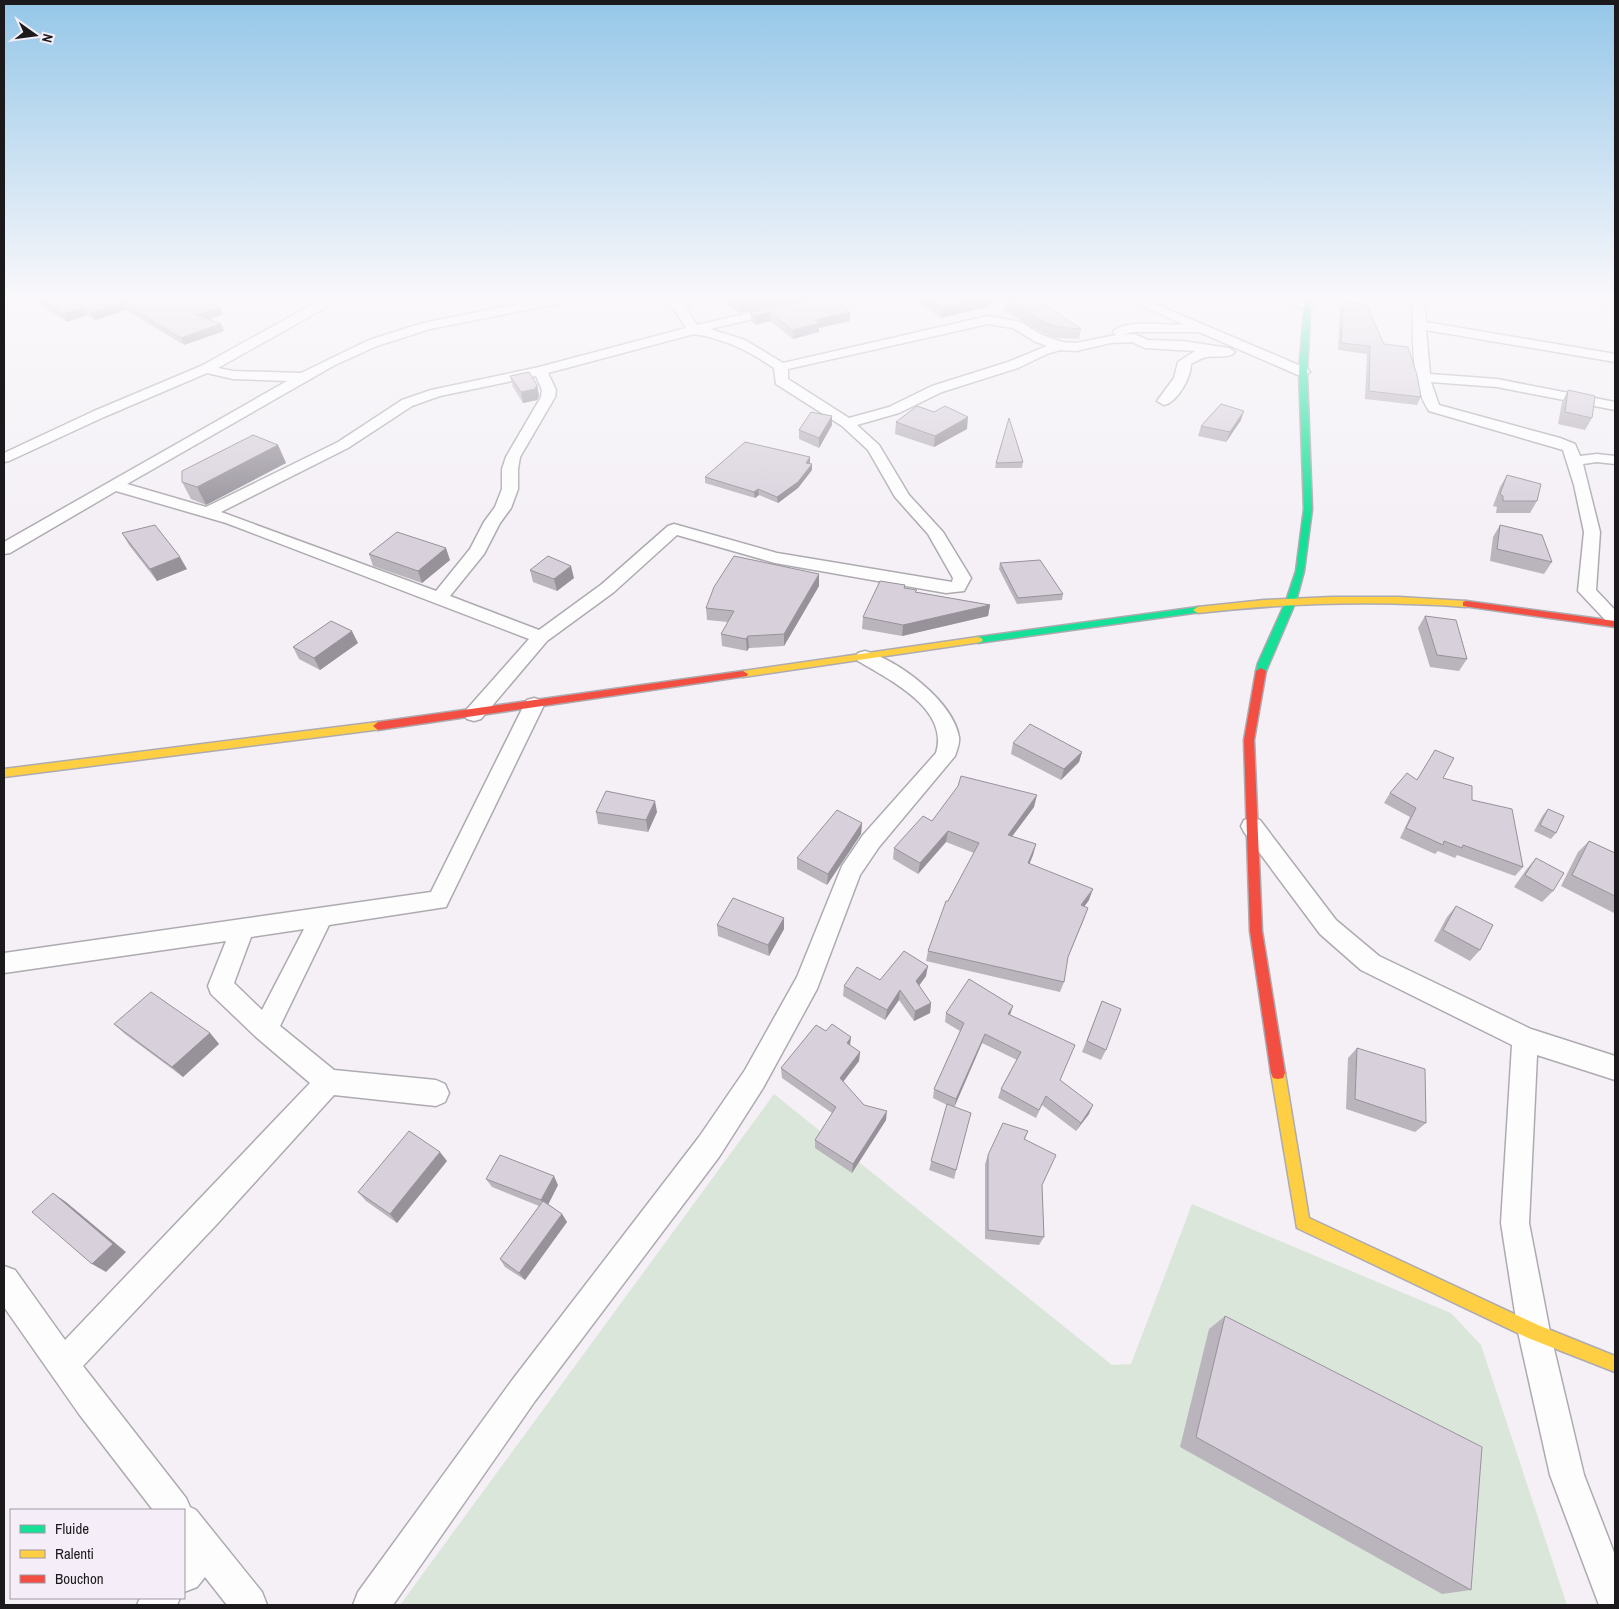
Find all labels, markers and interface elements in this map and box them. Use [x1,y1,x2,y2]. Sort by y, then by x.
north arrow [10,10,60,60]
text: N [38,32,57,44]
legend [10,1509,185,1599]
text: Fluide [55,1518,89,1539]
text: Ralenti [55,1543,94,1564]
text: Bouchon [55,1568,104,1589]

